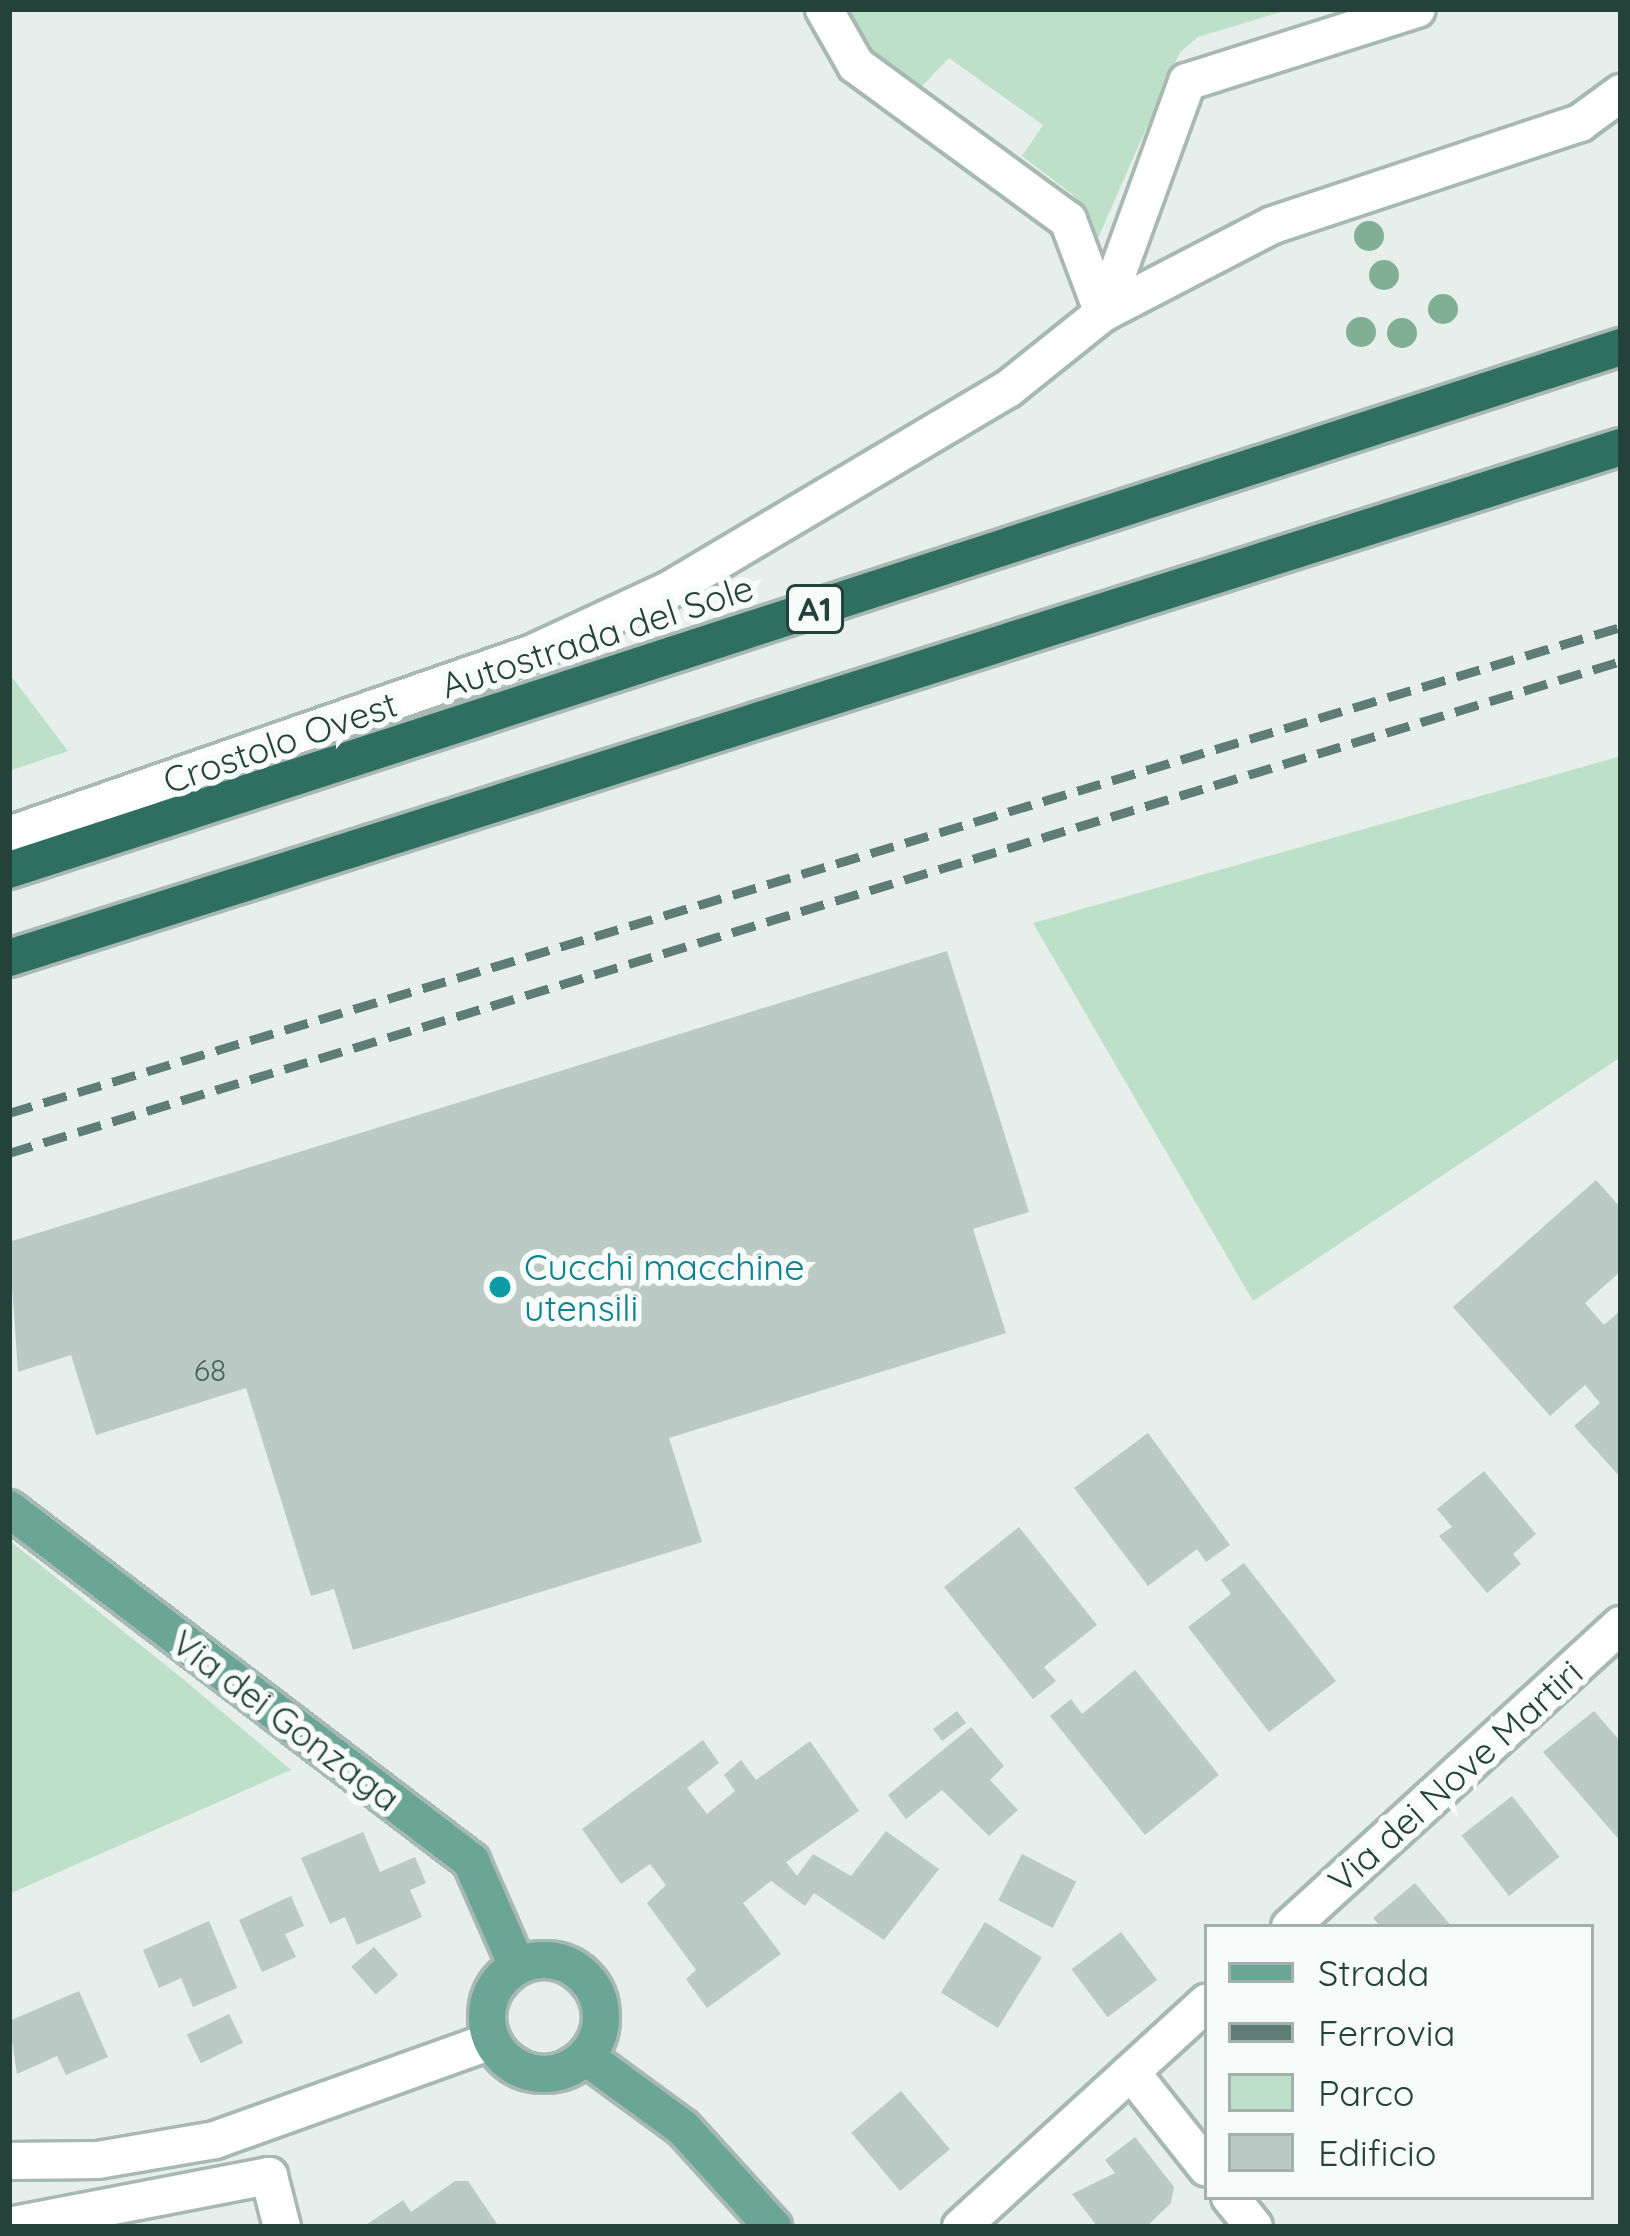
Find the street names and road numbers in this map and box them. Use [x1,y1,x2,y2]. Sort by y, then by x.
street label: Autostrada del Sole [436,565,758,707]
road number: A1 [785,582,845,636]
street label: Crostolo Ovest [157,682,403,802]
street label: Via dei Gonzaga [164,1620,408,1820]
street label: Via dei Nove Martiri [1319,1651,1591,1901]

